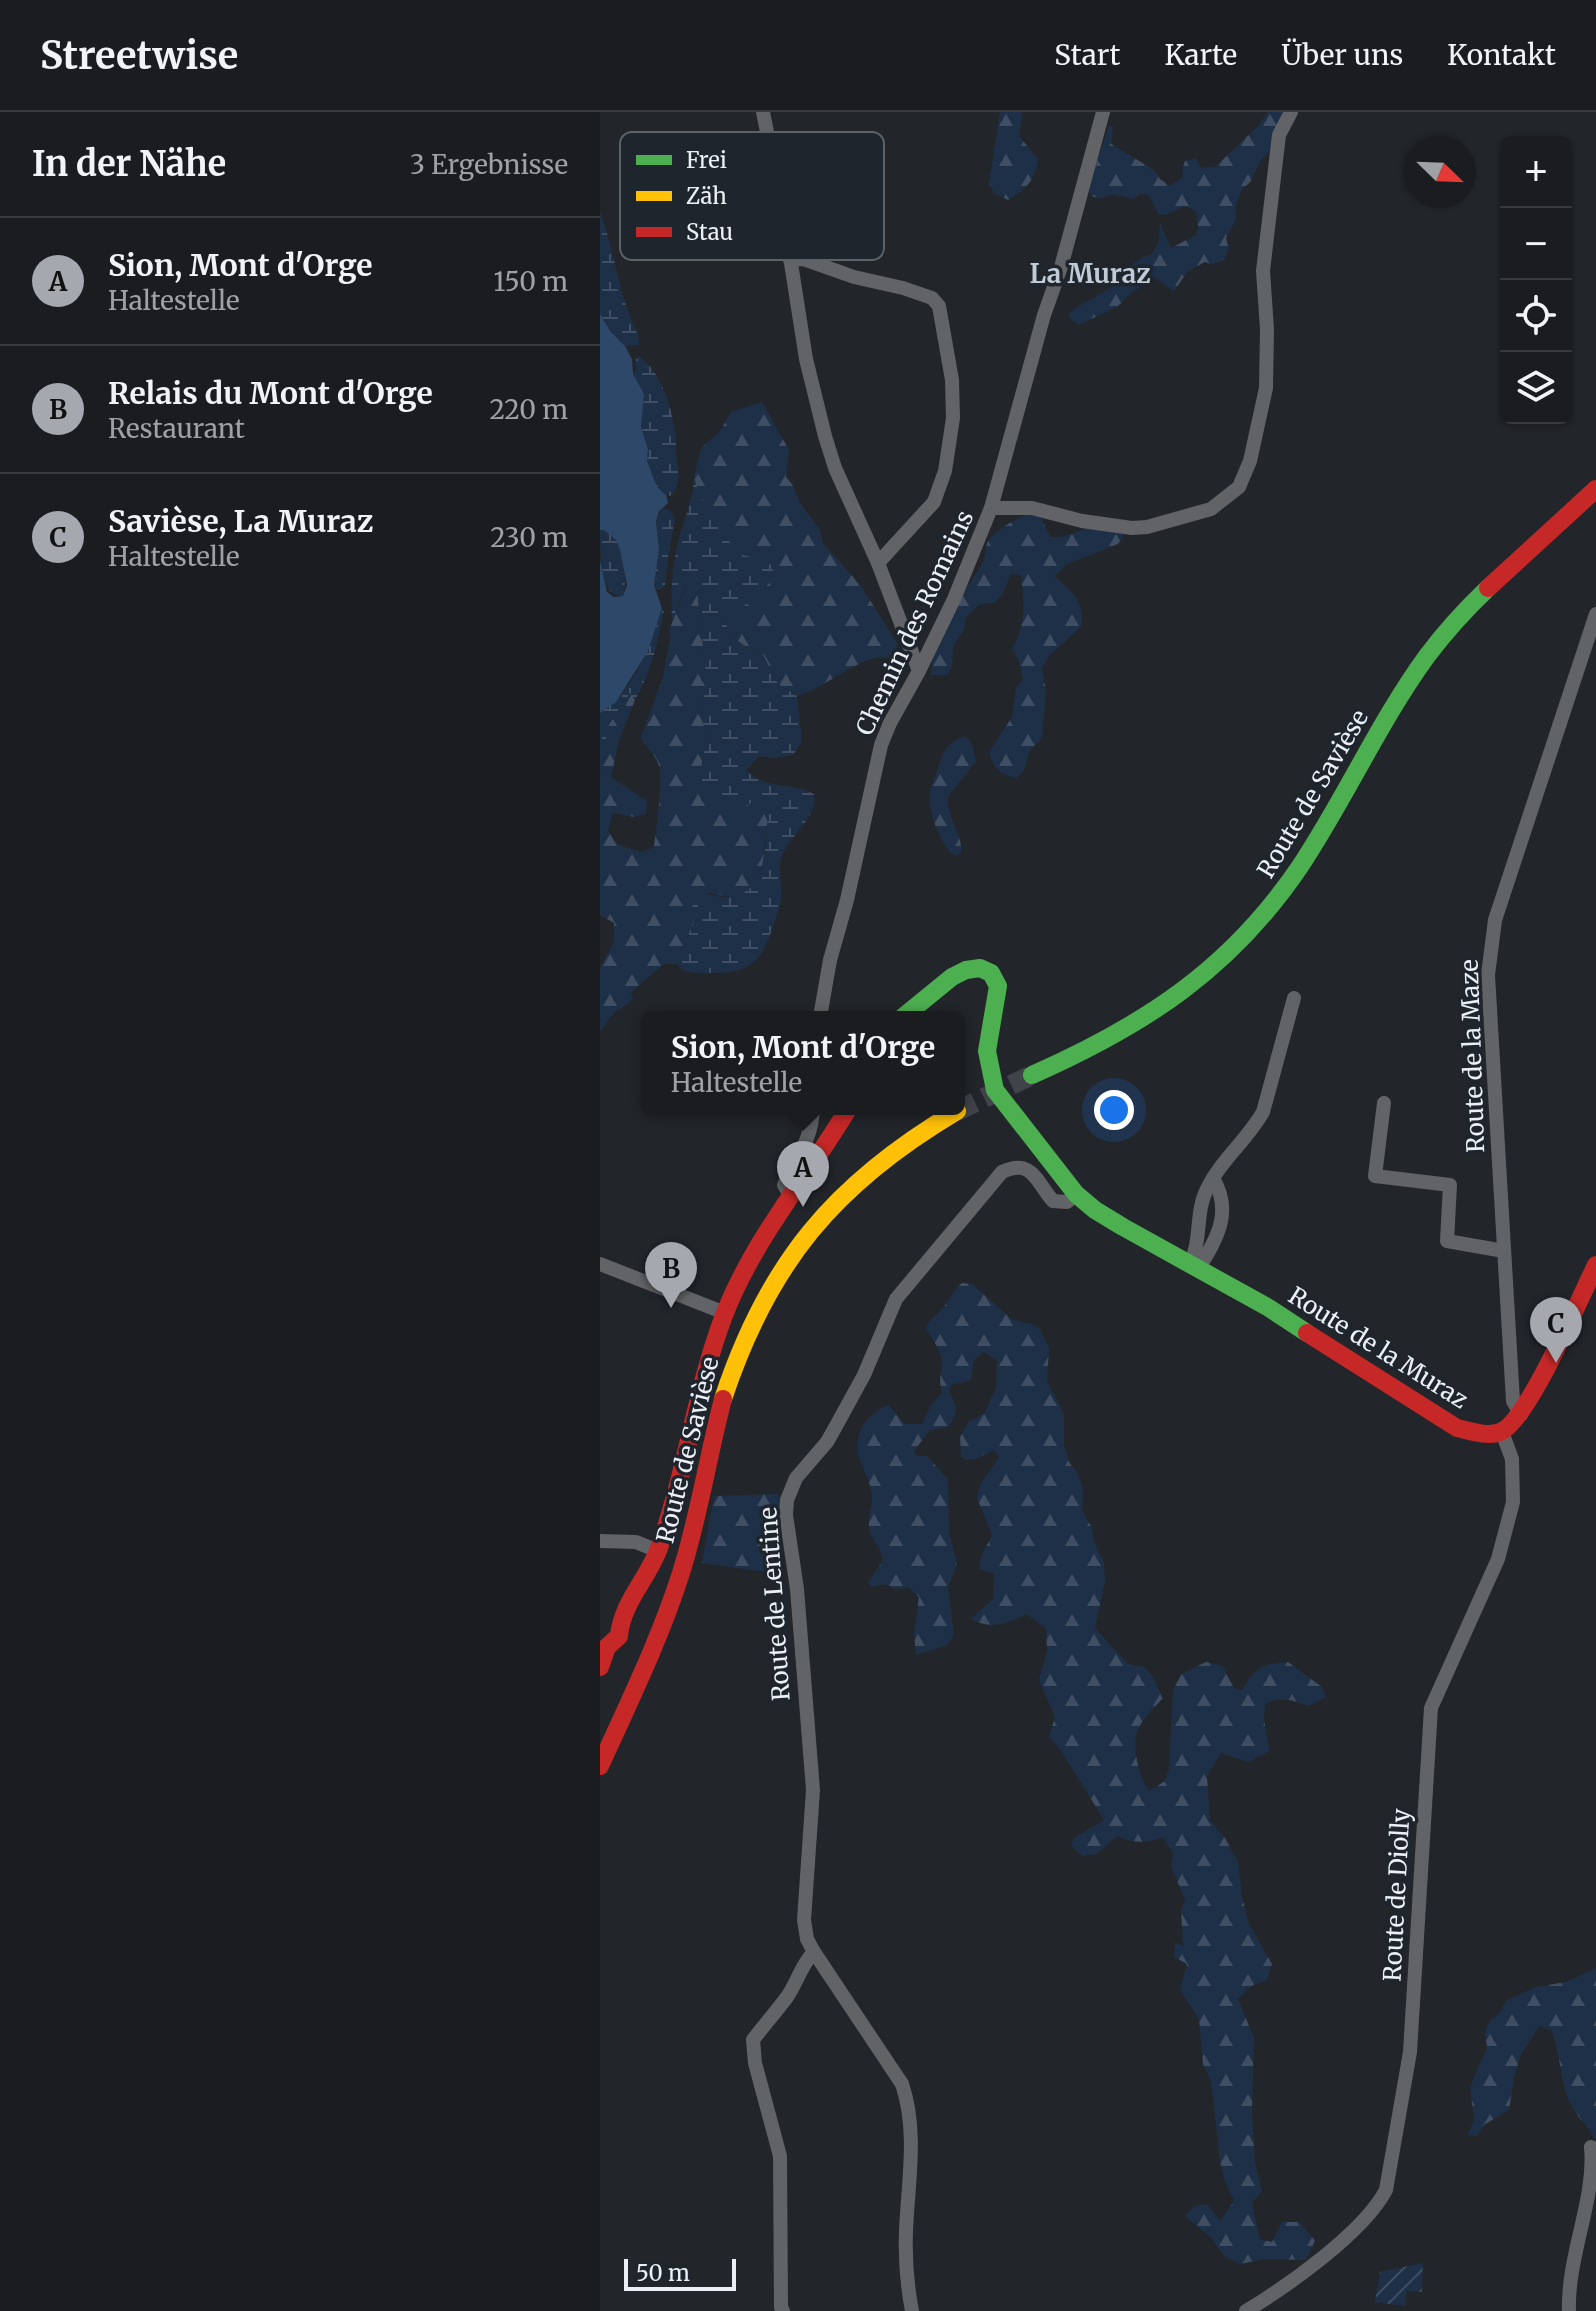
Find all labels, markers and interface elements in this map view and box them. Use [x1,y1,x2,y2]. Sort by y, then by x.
text: Streetwise [40,32,238,79]
text: Start [1054,37,1120,73]
text: Karte [1164,37,1237,73]
text: Über uns [1281,37,1403,73]
text: Kontakt [1447,37,1556,73]
legend [620,132,884,260]
north arrow [1404,136,1476,208]
map controls [1500,136,1572,424]
button: + [1500,136,1572,208]
text: In der Nähe [32,143,226,185]
text: Frei [686,146,727,174]
text: 3 Ergebnisse [410,148,568,181]
text: Zäh [686,182,727,210]
button: − [1500,208,1572,280]
text: Stau [686,218,733,246]
text: Sion, Mont d'Orge [108,246,373,284]
district label: La Muraz [1029,257,1151,290]
text: A [49,265,67,298]
text: 150 m [494,265,568,298]
button: locate [1500,280,1572,352]
text: Haltestelle [108,284,240,317]
button: layers [1500,352,1572,424]
text: Relais du Mont d'Orge [108,374,433,412]
text: B [49,393,67,426]
text: 220 m [489,393,568,426]
text: Restaurant [108,412,245,445]
text: Savièse, La Muraz [108,502,373,540]
street label: Chemin des Romains [849,505,980,740]
text: C [49,521,67,554]
text: 230 m [490,521,568,554]
text: Haltestelle [108,540,240,573]
street label: Route de Savièse [1250,704,1375,884]
street label: Route de la Maze [1454,959,1491,1153]
popup [641,1011,965,1115]
text: Sion, Mont d'Orge [671,1028,935,1066]
text: Haltestelle [671,1066,802,1099]
your location [1094,1090,1134,1130]
pin: A [777,1141,829,1207]
pin: B [645,1242,697,1308]
street label: Route de la Muraz [1283,1280,1474,1415]
pin: C [1530,1297,1582,1363]
street label: Route de Savièse [649,1353,726,1546]
street label: Route de Lentine [752,1506,797,1702]
street label: Route de Diolly [1376,1808,1417,1982]
scale bar [624,2255,736,2291]
text: 50 m [636,2259,690,2287]

